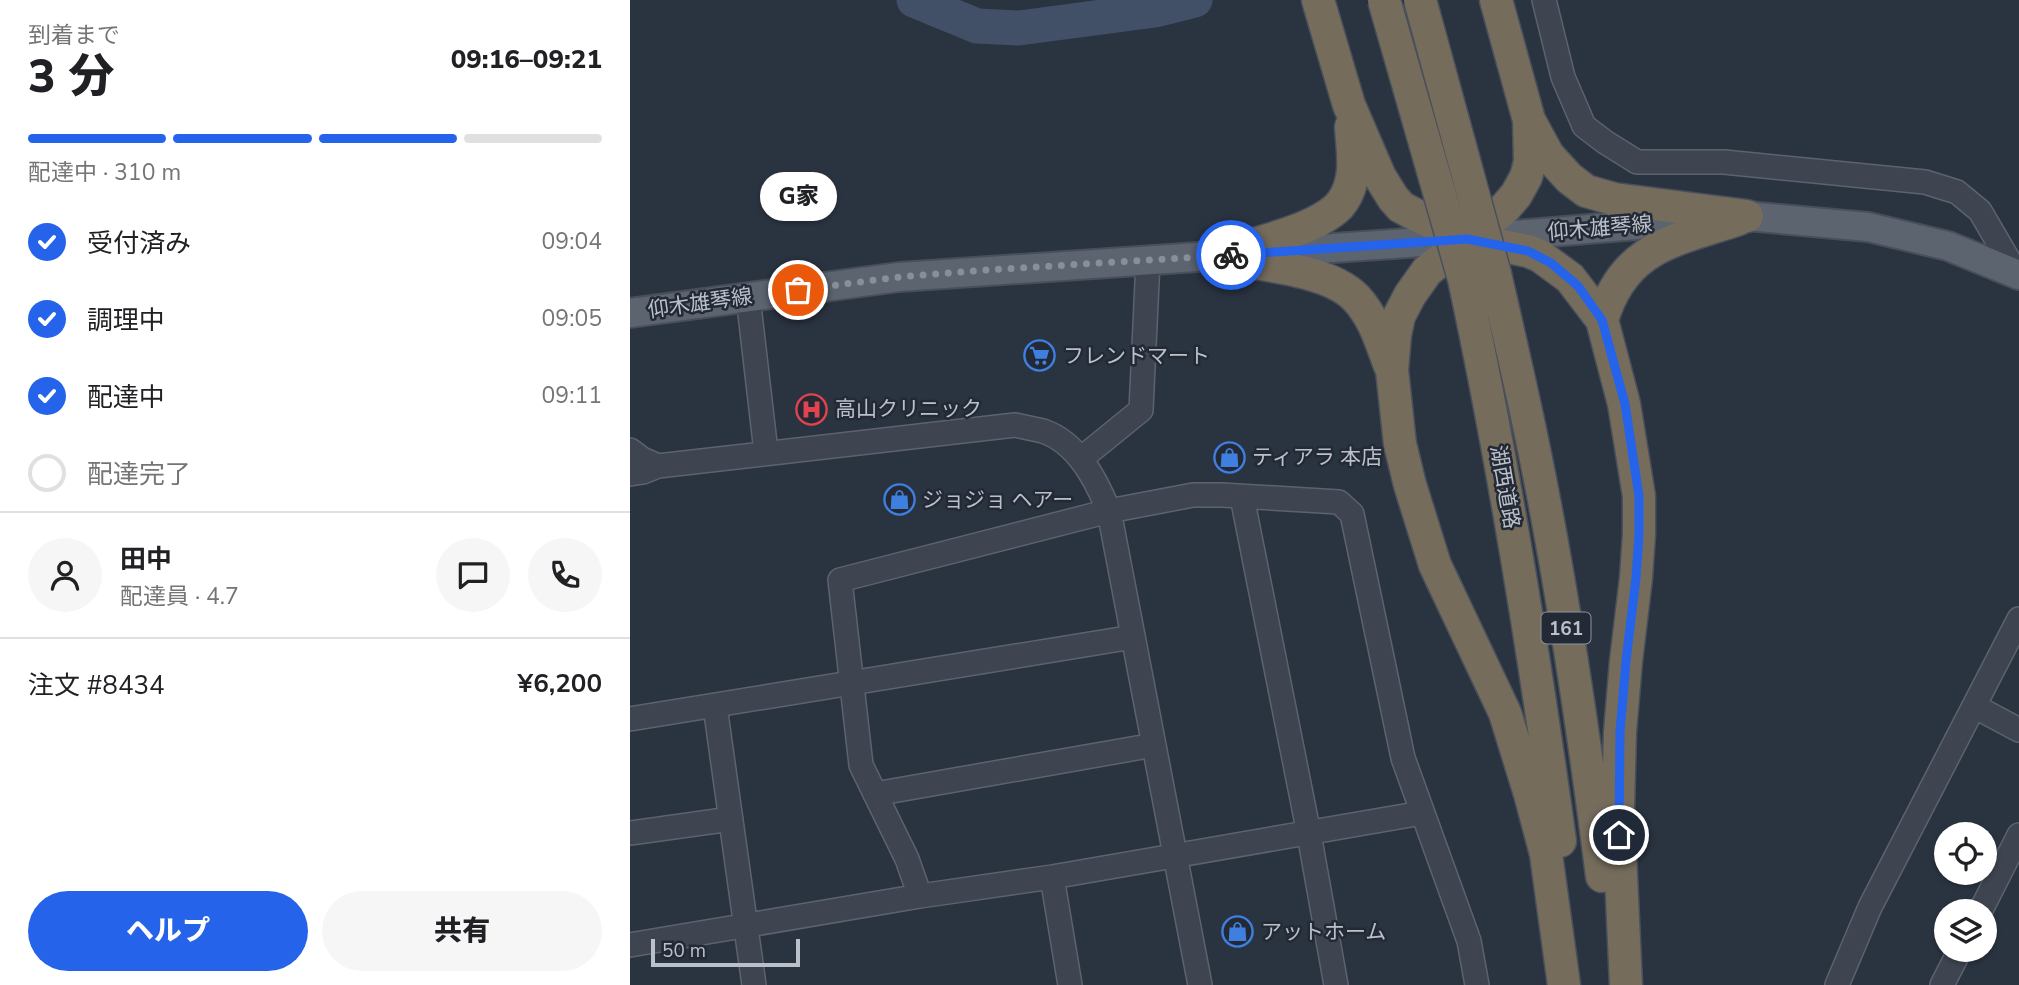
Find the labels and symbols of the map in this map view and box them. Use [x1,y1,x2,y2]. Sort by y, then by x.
callout: G家 [760,171,836,220]
street label: 仰木雄琴線 [1546,209,1654,247]
courier [1196,220,1266,290]
pin [768,260,828,320]
street label: 仰木雄琴線 [646,282,754,324]
supermarket icon: フレンドマート [1023,339,1057,373]
place label: フレンドマート [1063,342,1210,370]
hospital icon: 高山クリニック [795,392,829,426]
place label: 高山クリニック [835,395,982,423]
shop icon: ティアラ 本店 [1212,440,1246,474]
place label: ティアラ 本店 [1252,443,1382,471]
street label: 湖西道路 [1484,443,1526,531]
shop icon: ジョジョ ヘアー [882,483,916,517]
place label: ジョジョ ヘアー [922,486,1073,514]
road number: 161 [1542,612,1590,643]
pin [1589,805,1649,865]
shop icon: アットホーム [1221,915,1255,949]
place label: アットホーム [1261,918,1386,946]
scale bar [651,936,800,968]

